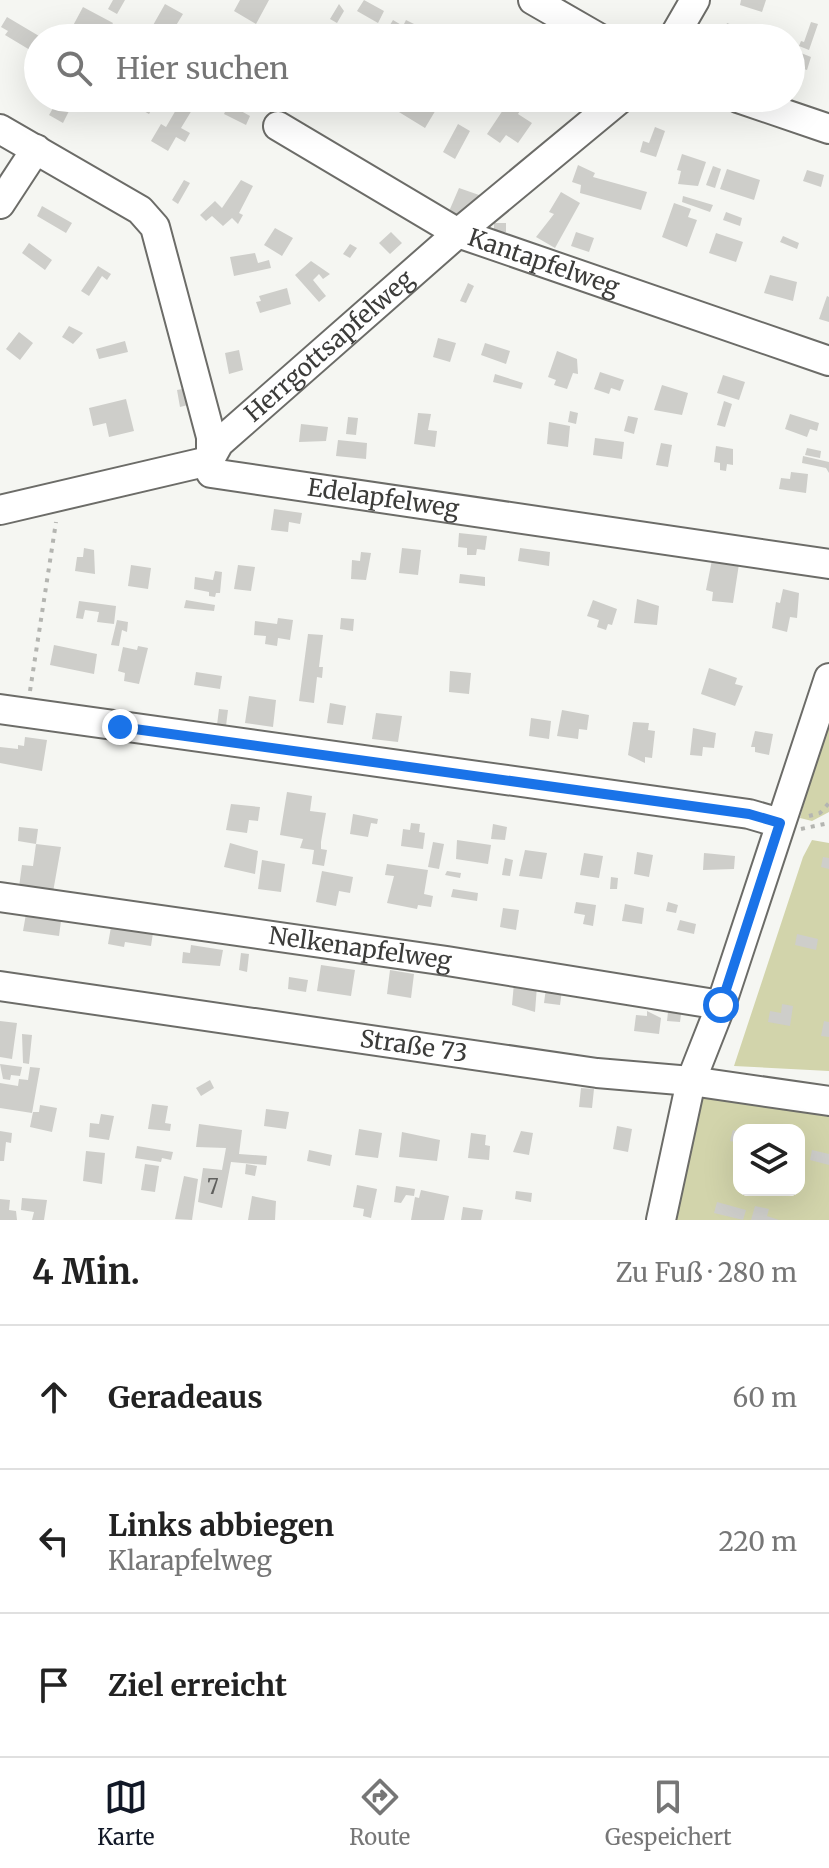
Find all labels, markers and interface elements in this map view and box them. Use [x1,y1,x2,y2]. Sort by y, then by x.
search box [24,24,805,112]
icon: search [52,46,96,90]
text: Hier suchen [116,49,289,87]
street label: Kantapfelweg [464,222,624,303]
street label: Herrgottsapfelweg [238,263,420,428]
street label: Edelapfelweg [305,471,462,524]
route end [102,709,138,745]
street label: Nelkenapfelweg [267,920,454,977]
route start [703,987,739,1023]
street label: Straße 73 [358,1023,469,1069]
map controls [733,1124,805,1196]
button: layers [733,1124,805,1196]
house number: 7 [207,1174,219,1199]
text: 4 Min. [32,1251,140,1293]
text: Zu Fuß · 280 m [616,1256,797,1289]
icon: ahead [32,1375,76,1419]
text: Geradeaus [108,1378,263,1416]
text: 60 m [733,1381,797,1414]
text: Links abbiegen [108,1506,334,1544]
icon: left [32,1519,76,1563]
text: 220 m [718,1525,797,1558]
text: Klarapfelweg [108,1544,272,1577]
icon: arrive [32,1663,76,1707]
text: Ziel erreicht [108,1666,287,1704]
tab: Karte [97,1775,155,1851]
tab: Route [349,1775,410,1851]
tab: Gespeichert [605,1775,732,1851]

